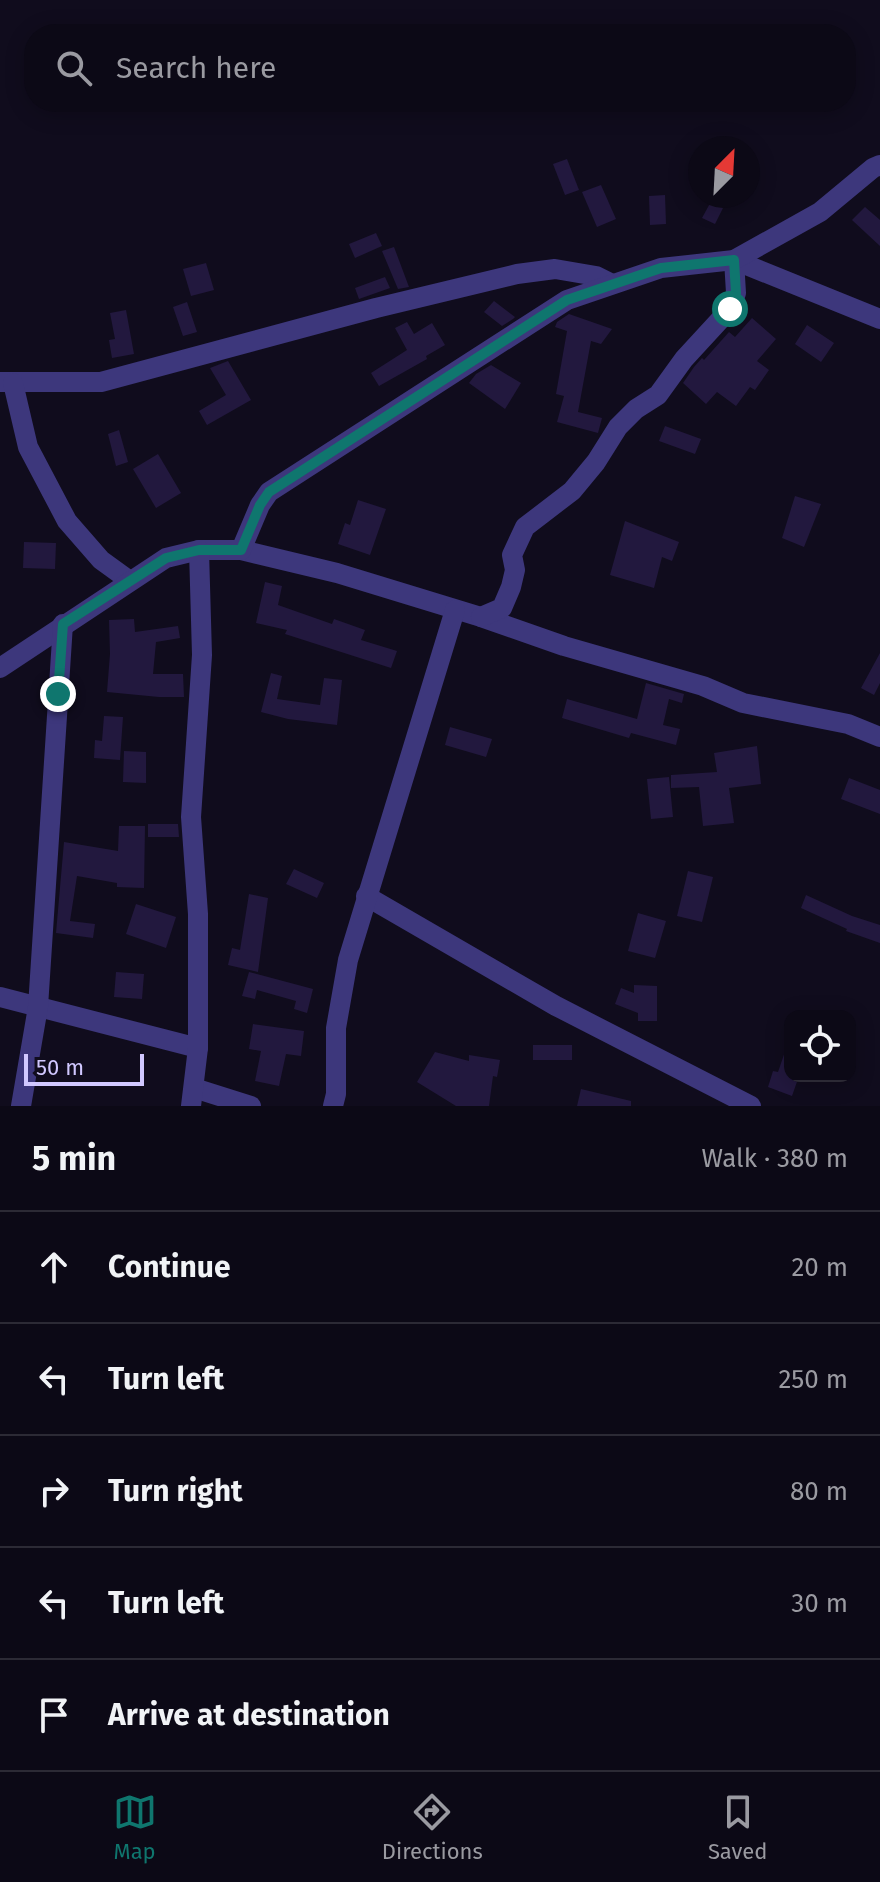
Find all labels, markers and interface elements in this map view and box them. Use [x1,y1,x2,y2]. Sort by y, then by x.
search box [24,24,856,112]
icon: search [52,46,96,90]
text: Search here [116,50,276,86]
north arrow [688,136,760,208]
route start [712,291,748,327]
route end [40,676,76,712]
map controls [784,1010,856,1082]
button: locate [784,1010,856,1082]
scale bar [24,1050,144,1086]
text: 50 m [36,1054,84,1081]
text: 5 min [32,1138,116,1179]
text: Walk · 380 m [701,1143,848,1174]
icon: ahead [32,1245,76,1289]
text: Continue [108,1249,231,1285]
text: 20 m [791,1252,848,1283]
icon: left [32,1357,76,1401]
text: Turn left [108,1361,224,1397]
text: 250 m [778,1364,848,1395]
icon: right [32,1469,76,1513]
text: Turn right [108,1473,243,1509]
text: 80 m [790,1476,848,1507]
icon: left [32,1581,76,1625]
text: Turn left [108,1585,224,1621]
text: 30 m [791,1588,848,1619]
icon: arrive [32,1693,76,1737]
text: Arrive at destination [108,1697,390,1733]
tab: Map [113,1790,157,1865]
tab: Directions [382,1790,483,1865]
tab: Saved [708,1790,767,1865]

